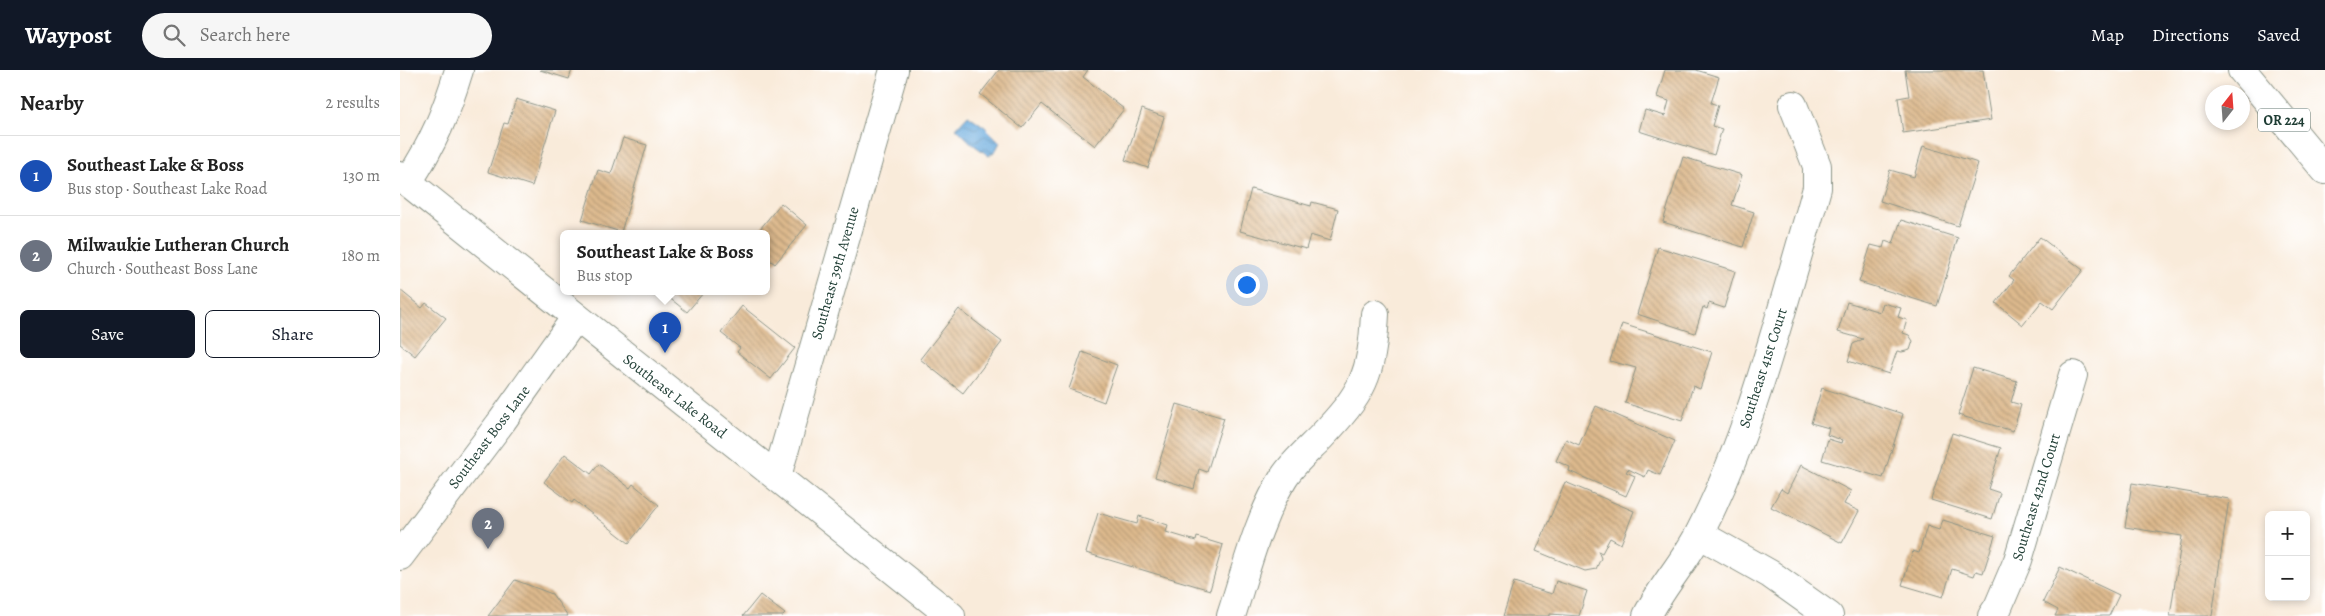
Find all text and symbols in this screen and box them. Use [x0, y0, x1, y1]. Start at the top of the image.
search box [142, 13, 492, 58]
text: Waypost [25, 19, 112, 51]
icon: search [160, 21, 188, 49]
text: Search here [200, 22, 290, 48]
text: Map [2091, 23, 2124, 47]
text: Directions [2152, 23, 2229, 47]
text: Saved [2257, 23, 2300, 47]
north arrow [2205, 85, 2250, 130]
text: Nearby [20, 89, 83, 117]
text: 2 results [325, 92, 380, 114]
road number: OR 224 [2258, 108, 2310, 132]
text: Southeast Lake & Boss [67, 152, 244, 178]
text: 1 [33, 165, 39, 187]
text: 130 m [343, 165, 380, 187]
text: Bus stop · Southeast Lake Road [67, 178, 267, 200]
street label: Southeast 39th Avenue [806, 204, 864, 342]
popup [560, 230, 770, 295]
text: Milwaukie Lutheran Church [67, 232, 289, 258]
text: Southeast Lake & Boss [577, 239, 753, 265]
text: 2 [32, 245, 40, 267]
text: 180 m [342, 245, 380, 267]
text: Church · Southeast Boss Lane [67, 258, 258, 280]
text: Bus stop [577, 265, 632, 287]
your location [1234, 272, 1260, 298]
street label: Southeast 41st Court [1734, 305, 1792, 431]
button: Save [20, 310, 195, 358]
button: Share [205, 310, 380, 358]
pin: 1 [649, 312, 681, 353]
street label: Southeast Lake Road [619, 349, 732, 443]
street label: Southeast Boss Lane [443, 381, 535, 493]
street label: Southeast 42nd Court [2007, 431, 2065, 563]
pin: 2 [472, 508, 504, 549]
map controls [2265, 511, 2310, 601]
button: + [2265, 511, 2310, 556]
button: − [2265, 556, 2310, 601]

